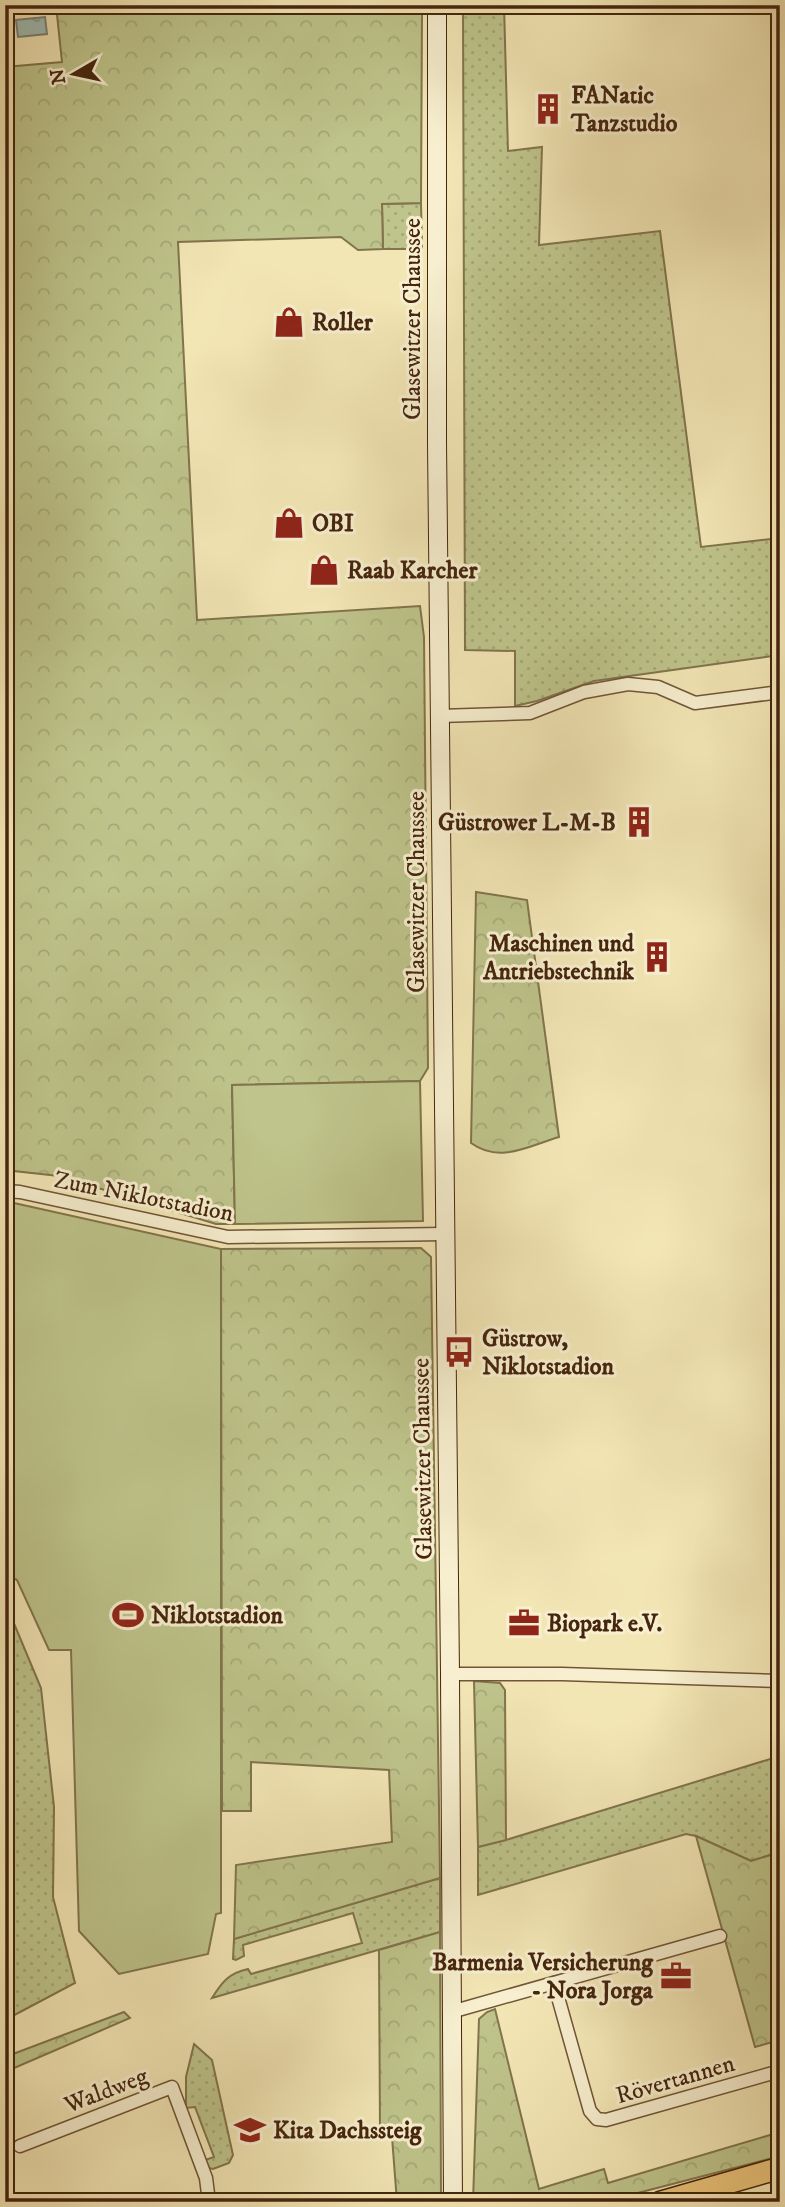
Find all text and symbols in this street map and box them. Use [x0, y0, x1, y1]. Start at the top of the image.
north arrow [38, 38, 108, 108]
text: N [46, 67, 71, 86]
place label: FANatic Tanzstudio [570, 81, 678, 139]
building icon: FANatic Tanzstudio [531, 92, 565, 126]
street label: Glasewitzer Chaussee [398, 218, 428, 420]
shop icon: Roller [272, 305, 306, 339]
place label: Roller [312, 308, 374, 338]
shop icon: OBI [272, 506, 306, 540]
place label: OBI [312, 509, 354, 539]
shop icon: Raab Karcher [307, 553, 341, 587]
place label: Raab Karcher [347, 556, 478, 586]
street label: Glasewitzer Chaussee [402, 791, 432, 993]
building icon: Güstrower L-M-B [622, 805, 656, 839]
place label: Güstrower L-M-B [438, 808, 616, 838]
place label: Maschinen und Antriebstechnik [482, 929, 635, 987]
building icon: Maschinen und Antriebstechnik [640, 940, 674, 974]
street label: Zum Niklotstadion [52, 1165, 237, 1229]
place label: Güstrow, Niklotstadion [482, 1324, 614, 1382]
bus stop icon: Güstrow, Niklotstadion [442, 1335, 476, 1369]
street label: Glasewitzer Chaussee [406, 1358, 440, 1560]
sports icon: Niklotstadion [111, 1598, 145, 1632]
place label: Niklotstadion [151, 1601, 283, 1631]
office icon: Biopark e.V. [507, 1606, 541, 1640]
place label: Biopark e.V. [547, 1609, 662, 1639]
place label: Barmenia Versicherung - Nora Jorga [432, 1948, 654, 2006]
office icon: Barmenia Versicherung - Nora Jorga [659, 1959, 693, 1993]
street label: Rövertannen [612, 2049, 739, 2111]
street label: Waldweg [60, 2061, 153, 2121]
school or university icon: Kita Dachssteig [233, 2113, 267, 2147]
place label: Kita Dachssteig [273, 2116, 423, 2146]

